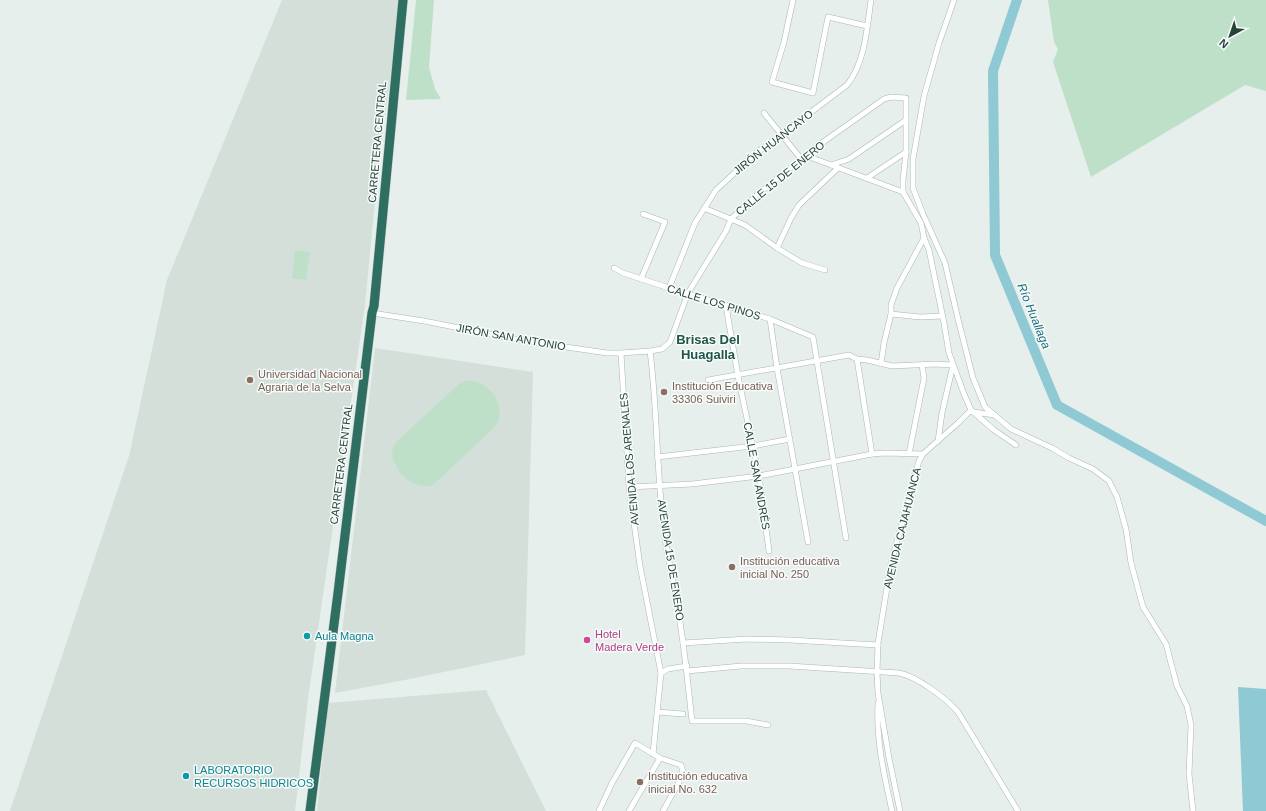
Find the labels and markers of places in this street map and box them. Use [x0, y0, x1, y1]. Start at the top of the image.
place label: Universidad Nacional Agraria de la Selva [258, 368, 362, 393]
marker: Universidad Nacional Agraria de la Selva [245, 375, 255, 385]
place label: Institución Educativa 33306 Suiviri [672, 380, 774, 405]
marker: Institución Educativa 33306 Suiviri [659, 387, 669, 397]
place label: Institución educativa inicial No. 250 [740, 555, 841, 580]
marker: Institución educativa inicial No. 250 [727, 562, 737, 572]
place label: Hotel Madera Verde [595, 628, 664, 653]
place label: Aula Magna [315, 630, 375, 642]
marker: Aula Magna [302, 631, 312, 641]
marker: Hotel Madera Verde [582, 635, 592, 645]
place label: LABORATORIO RECURSOS HIDRICOS [194, 764, 313, 789]
place label: Institución educativa inicial No. 632 [648, 770, 749, 795]
marker: LABORATORIO RECURSOS HIDRICOS [181, 771, 191, 781]
marker: Institución educativa inicial No. 632 [635, 777, 645, 787]

